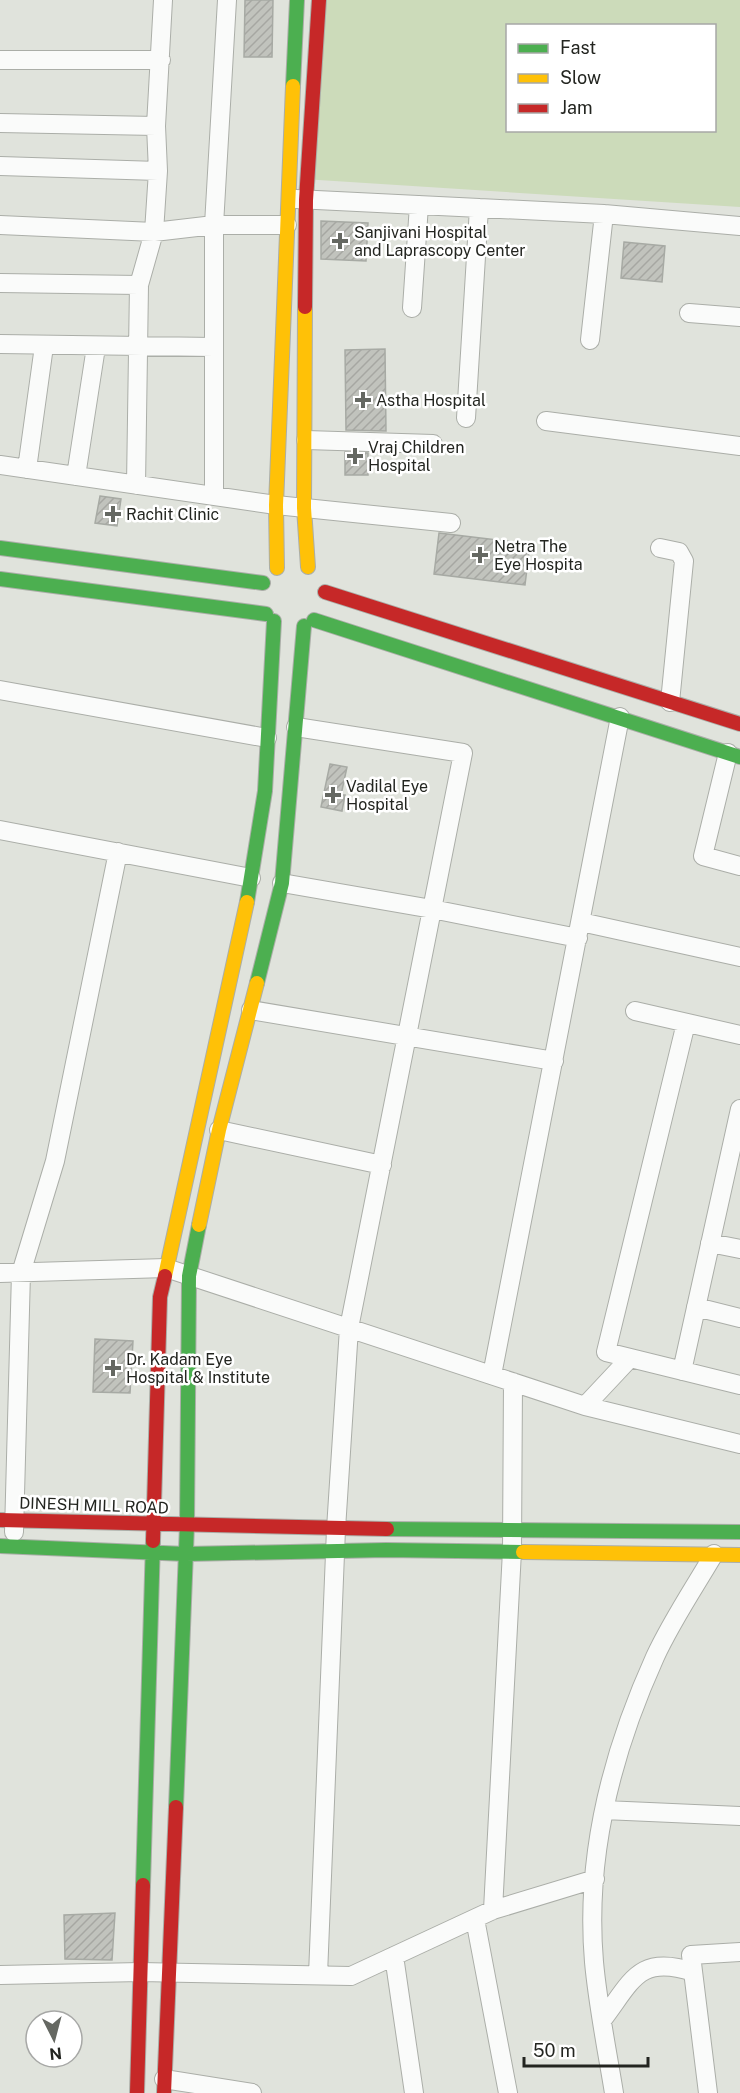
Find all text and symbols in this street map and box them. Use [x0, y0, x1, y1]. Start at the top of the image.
legend [506, 24, 716, 132]
text: Fast [560, 37, 596, 58]
text: Slow [560, 67, 601, 88]
text: Jam [560, 97, 593, 118]
place label: Sanjivani Hospital and Laprascopy Center [354, 223, 525, 260]
marker: Sanjivani Hospital and Laprascopy Center [331, 232, 349, 250]
marker: Astha Hospital [354, 391, 372, 409]
place label: Astha Hospital [376, 391, 486, 410]
place label: Vraj Children Hospital [368, 438, 464, 475]
marker: Vraj Children Hospital [346, 447, 364, 465]
marker: Rachit Clinic [104, 505, 122, 523]
place label: Rachit Clinic [126, 505, 219, 524]
place label: Netra The Eye Hospita [494, 537, 583, 574]
marker: Netra The Eye Hospita [471, 546, 489, 564]
place label: Vadilal Eye Hospital [346, 777, 428, 814]
marker: Vadilal Eye Hospital [324, 786, 342, 804]
place label: Dr. Kadam Eye Hospital & Institute [126, 1350, 270, 1387]
marker: Dr. Kadam Eye Hospital & Institute [104, 1359, 122, 1377]
street label: DINESH MILL ROAD [19, 1493, 169, 1518]
north arrow [24, 2009, 84, 2069]
scale bar [524, 2030, 648, 2068]
text: 50 m [533, 2040, 576, 2061]
text: N [48, 2043, 63, 2064]

